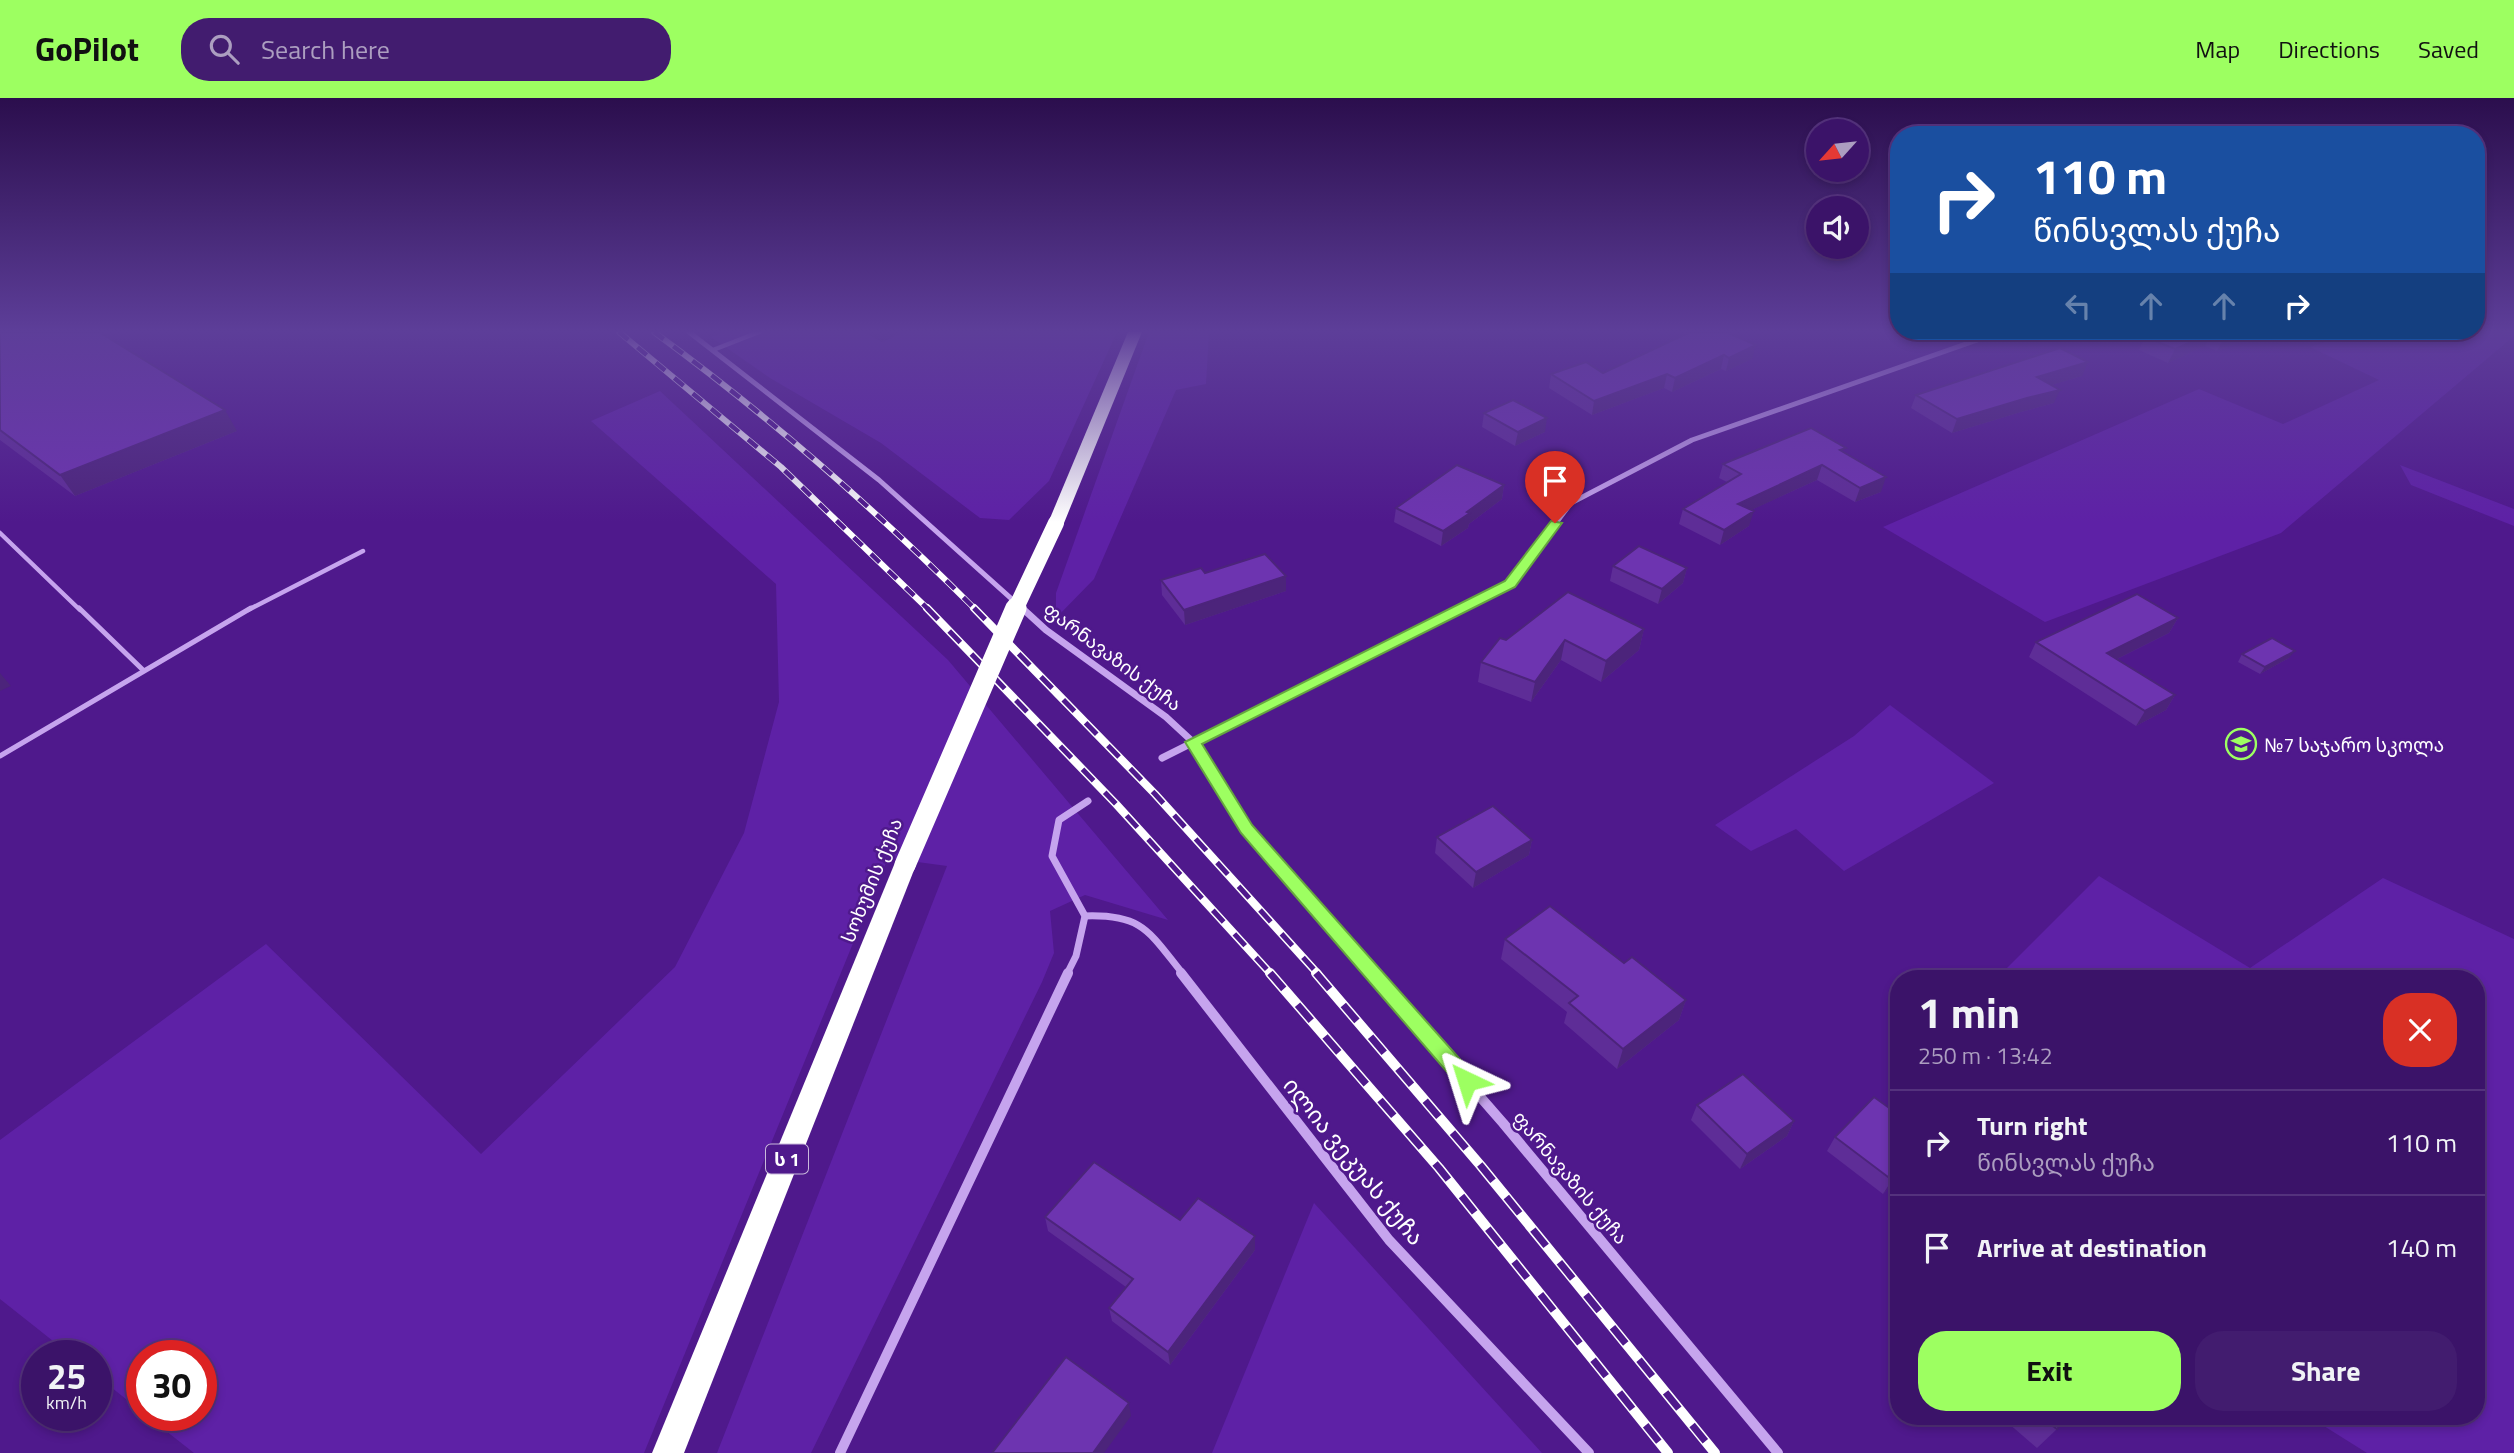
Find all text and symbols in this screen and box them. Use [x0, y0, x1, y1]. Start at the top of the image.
search box [181, 18, 671, 81]
text: GoPilot [35, 24, 139, 74]
icon: search [205, 30, 243, 68]
text: Search here [261, 30, 390, 69]
text: Map [2195, 31, 2240, 67]
text: Directions [2278, 31, 2380, 67]
text: Saved [2418, 31, 2479, 67]
north arrow [1806, 119, 1869, 182]
map controls [1806, 119, 1869, 259]
text: 110 m [2033, 138, 2167, 213]
icon: right [1918, 154, 2009, 245]
button: sound [1806, 196, 1869, 259]
text: წინსვლას ქუჩა [2033, 206, 2281, 254]
icon: left [2059, 287, 2097, 325]
icon: ahead [2132, 287, 2170, 325]
icon: ahead [2205, 287, 2243, 325]
icon: right [2278, 287, 2316, 325]
pin [1525, 451, 1585, 523]
icon: arrive [1536, 462, 1574, 500]
street label: ფარნავაზის ქუჩა [1038, 594, 1188, 718]
school or university icon: №7 საჯარო სკოლა [2224, 727, 2258, 761]
place label: №7 საჯარო სკოლა [2264, 730, 2444, 759]
street label: სოხუმის ქუჩა [833, 813, 909, 947]
text: 1 min [1918, 980, 2020, 1044]
button: close [2383, 993, 2457, 1067]
text: 250 m · 13:42 [1918, 1038, 2053, 1073]
position arrow [1430, 1044, 1504, 1118]
street label: ილია ვეკუას ქუჩა [1275, 1069, 1433, 1253]
street label: ფარნავაზის ქუჩა [1506, 1104, 1636, 1250]
text: Turn right [1977, 1106, 2088, 1145]
text: 110 m [2386, 1123, 2457, 1162]
icon: right [1918, 1124, 1956, 1162]
road number: ს 1 [766, 1144, 808, 1174]
text: წინსვლას ქუჩა [1977, 1145, 2155, 1180]
text: Arrive at destination [1977, 1228, 2207, 1267]
text: 140 m [2386, 1228, 2457, 1267]
icon: arrive [1918, 1229, 1956, 1267]
button: Exit [1918, 1331, 2181, 1411]
button: Share [2195, 1331, 2457, 1411]
speed limit sign: 30 [126, 1340, 217, 1431]
text: 25 [47, 1349, 86, 1403]
text: km/h [46, 1389, 87, 1416]

